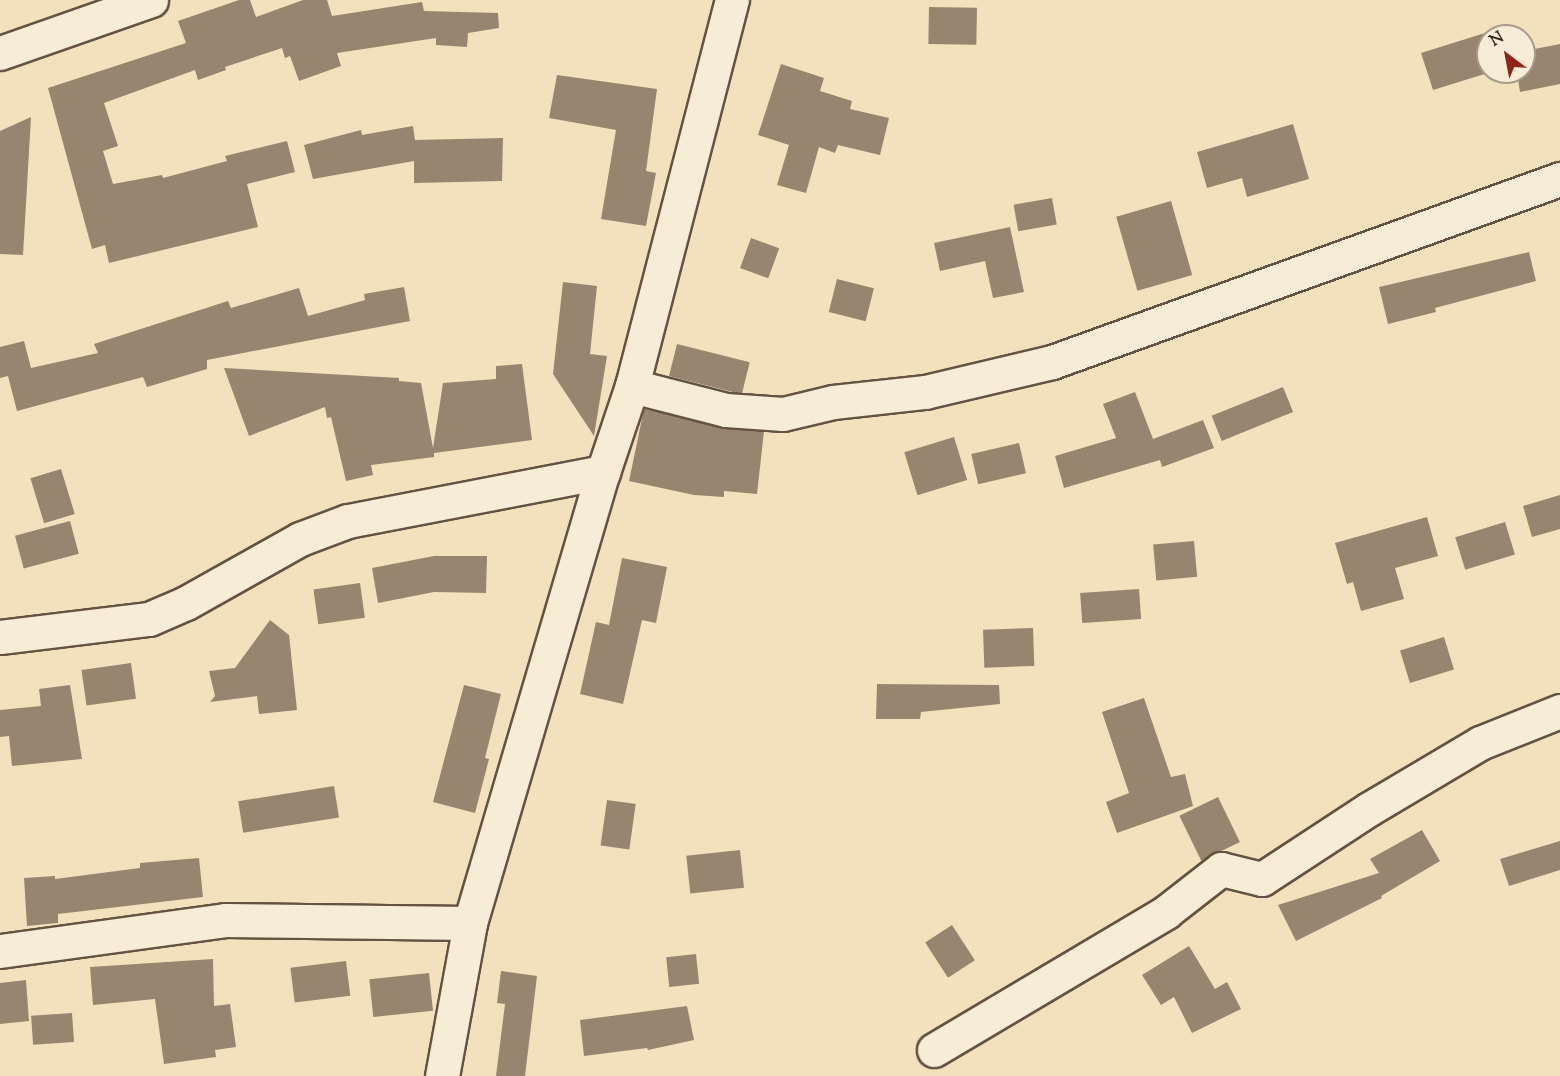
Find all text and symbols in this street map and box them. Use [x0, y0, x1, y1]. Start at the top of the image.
north arrow [1476, 24, 1536, 84]
text: N [1486, 27, 1509, 53]

